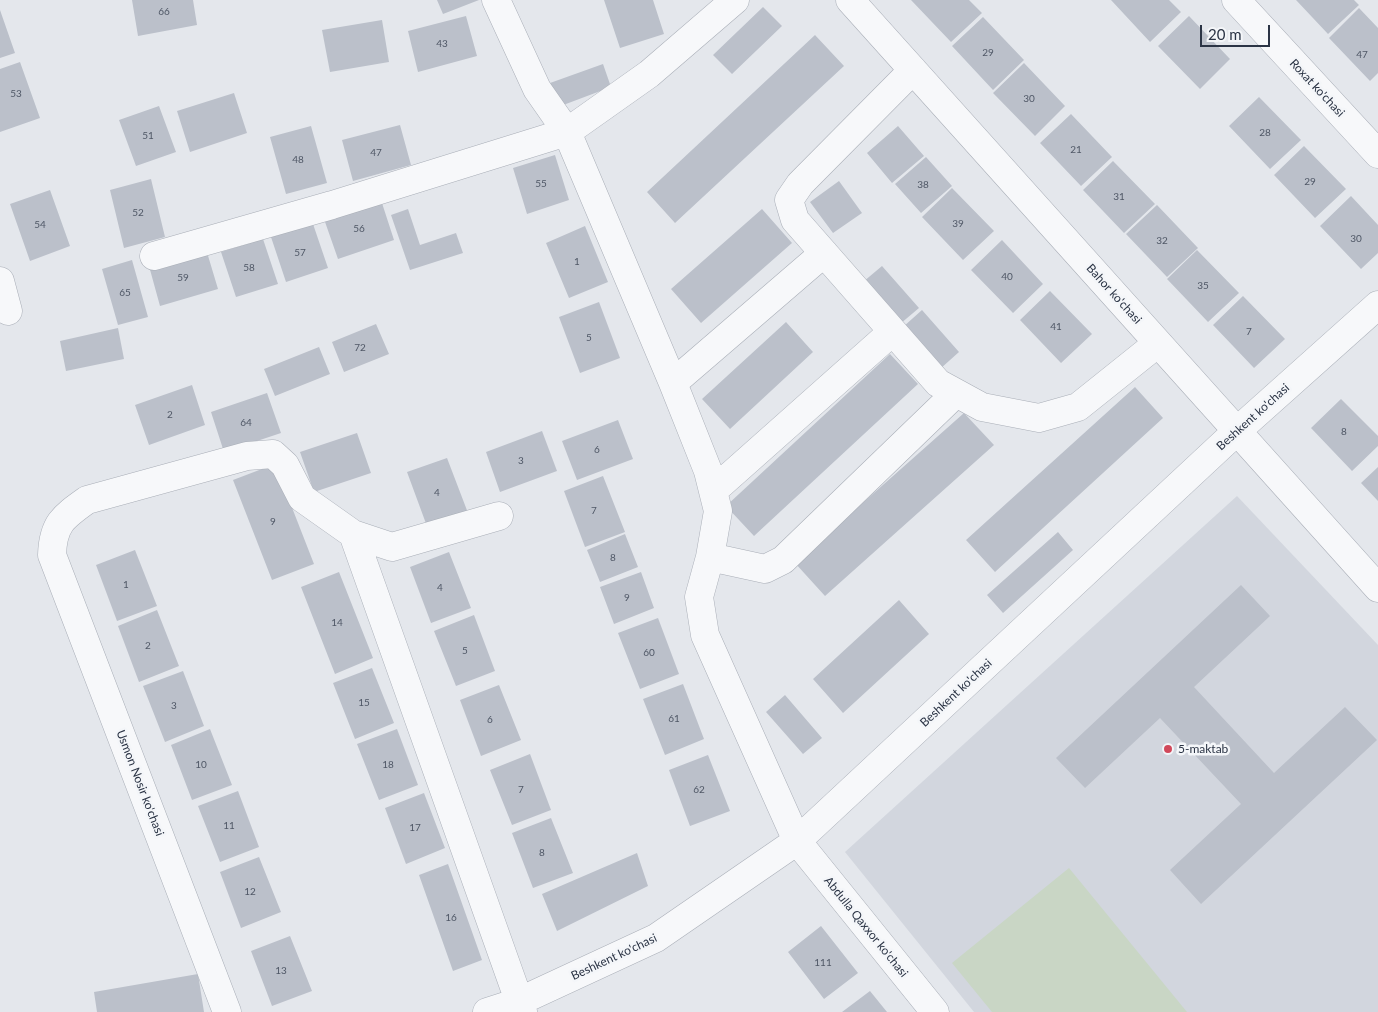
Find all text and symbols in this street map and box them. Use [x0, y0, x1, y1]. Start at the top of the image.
house number: 66 [158, 6, 170, 18]
scale bar [1203, 15, 1273, 47]
text: 20 m [1208, 25, 1242, 43]
house number: 43 [436, 38, 448, 50]
house number: 29 [982, 47, 994, 59]
house number: 47 [1356, 49, 1368, 61]
street label: Roxat ko'chasi [1287, 56, 1347, 120]
house number: 53 [10, 88, 22, 100]
house number: 30 [1023, 93, 1035, 105]
house number: 28 [1259, 127, 1271, 139]
house number: 51 [142, 130, 154, 142]
house number: 21 [1070, 144, 1082, 156]
house number: 47 [370, 147, 382, 159]
house number: 48 [292, 154, 304, 166]
house number: 29 [1304, 176, 1316, 188]
house number: 55 [535, 178, 547, 190]
house number: 38 [917, 179, 929, 191]
house number: 31 [1113, 191, 1125, 203]
house number: 52 [132, 207, 144, 219]
house number: 39 [952, 218, 964, 230]
house number: 54 [34, 219, 46, 231]
house number: 56 [353, 223, 365, 235]
house number: 30 [1350, 233, 1362, 245]
house number: 32 [1156, 235, 1168, 247]
house number: 57 [294, 247, 306, 259]
house number: 1 [574, 256, 580, 268]
street label: Bahor ko'chasi [1083, 261, 1145, 327]
house number: 58 [243, 262, 255, 274]
house number: 40 [1001, 271, 1013, 283]
house number: 59 [177, 272, 189, 284]
house number: 35 [1197, 280, 1209, 292]
house number: 65 [119, 287, 131, 299]
house number: 41 [1050, 321, 1062, 333]
house number: 7 [1246, 326, 1252, 338]
house number: 5 [586, 332, 592, 344]
house number: 72 [354, 342, 366, 354]
street label: Beshkent ko'chasi [1214, 381, 1292, 453]
house number: 2 [167, 409, 173, 421]
house number: 64 [240, 417, 252, 429]
house number: 8 [1341, 426, 1347, 438]
house number: 6 [594, 444, 600, 456]
house number: 3 [518, 455, 524, 467]
house number: 4 [434, 487, 440, 499]
house number: 7 [591, 505, 597, 517]
house number: 9 [270, 516, 276, 528]
house number: 8 [610, 552, 616, 564]
house number: 1 [123, 579, 129, 591]
house number: 4 [437, 582, 443, 594]
house number: 9 [624, 592, 630, 604]
house number: 14 [331, 617, 343, 629]
house number: 2 [145, 640, 151, 652]
house number: 5 [462, 645, 468, 657]
house number: 60 [643, 647, 655, 659]
street label: Beshkent ko'chasi [917, 656, 995, 730]
house number: 15 [358, 697, 370, 709]
house number: 3 [171, 700, 177, 712]
house number: 61 [668, 713, 680, 725]
house number: 6 [487, 714, 493, 726]
street label: Usmon Nosir ko'chasi [113, 728, 167, 838]
place label: 5-maktab [1178, 742, 1228, 756]
marker: 5-maktab [1162, 743, 1174, 755]
house number: 10 [195, 759, 207, 771]
house number: 18 [382, 759, 394, 771]
house number: 7 [518, 784, 524, 796]
house number: 62 [693, 784, 705, 796]
house number: 11 [223, 820, 235, 832]
house number: 17 [409, 822, 421, 834]
house number: 8 [539, 847, 545, 859]
street label: Abdulla Qaxxor ko'chasi [821, 874, 911, 980]
house number: 12 [244, 886, 256, 898]
house number: 16 [445, 912, 457, 924]
street label: Beshkent ko'chasi [569, 931, 659, 983]
house number: 111 [814, 957, 832, 969]
house number: 13 [275, 965, 287, 977]

